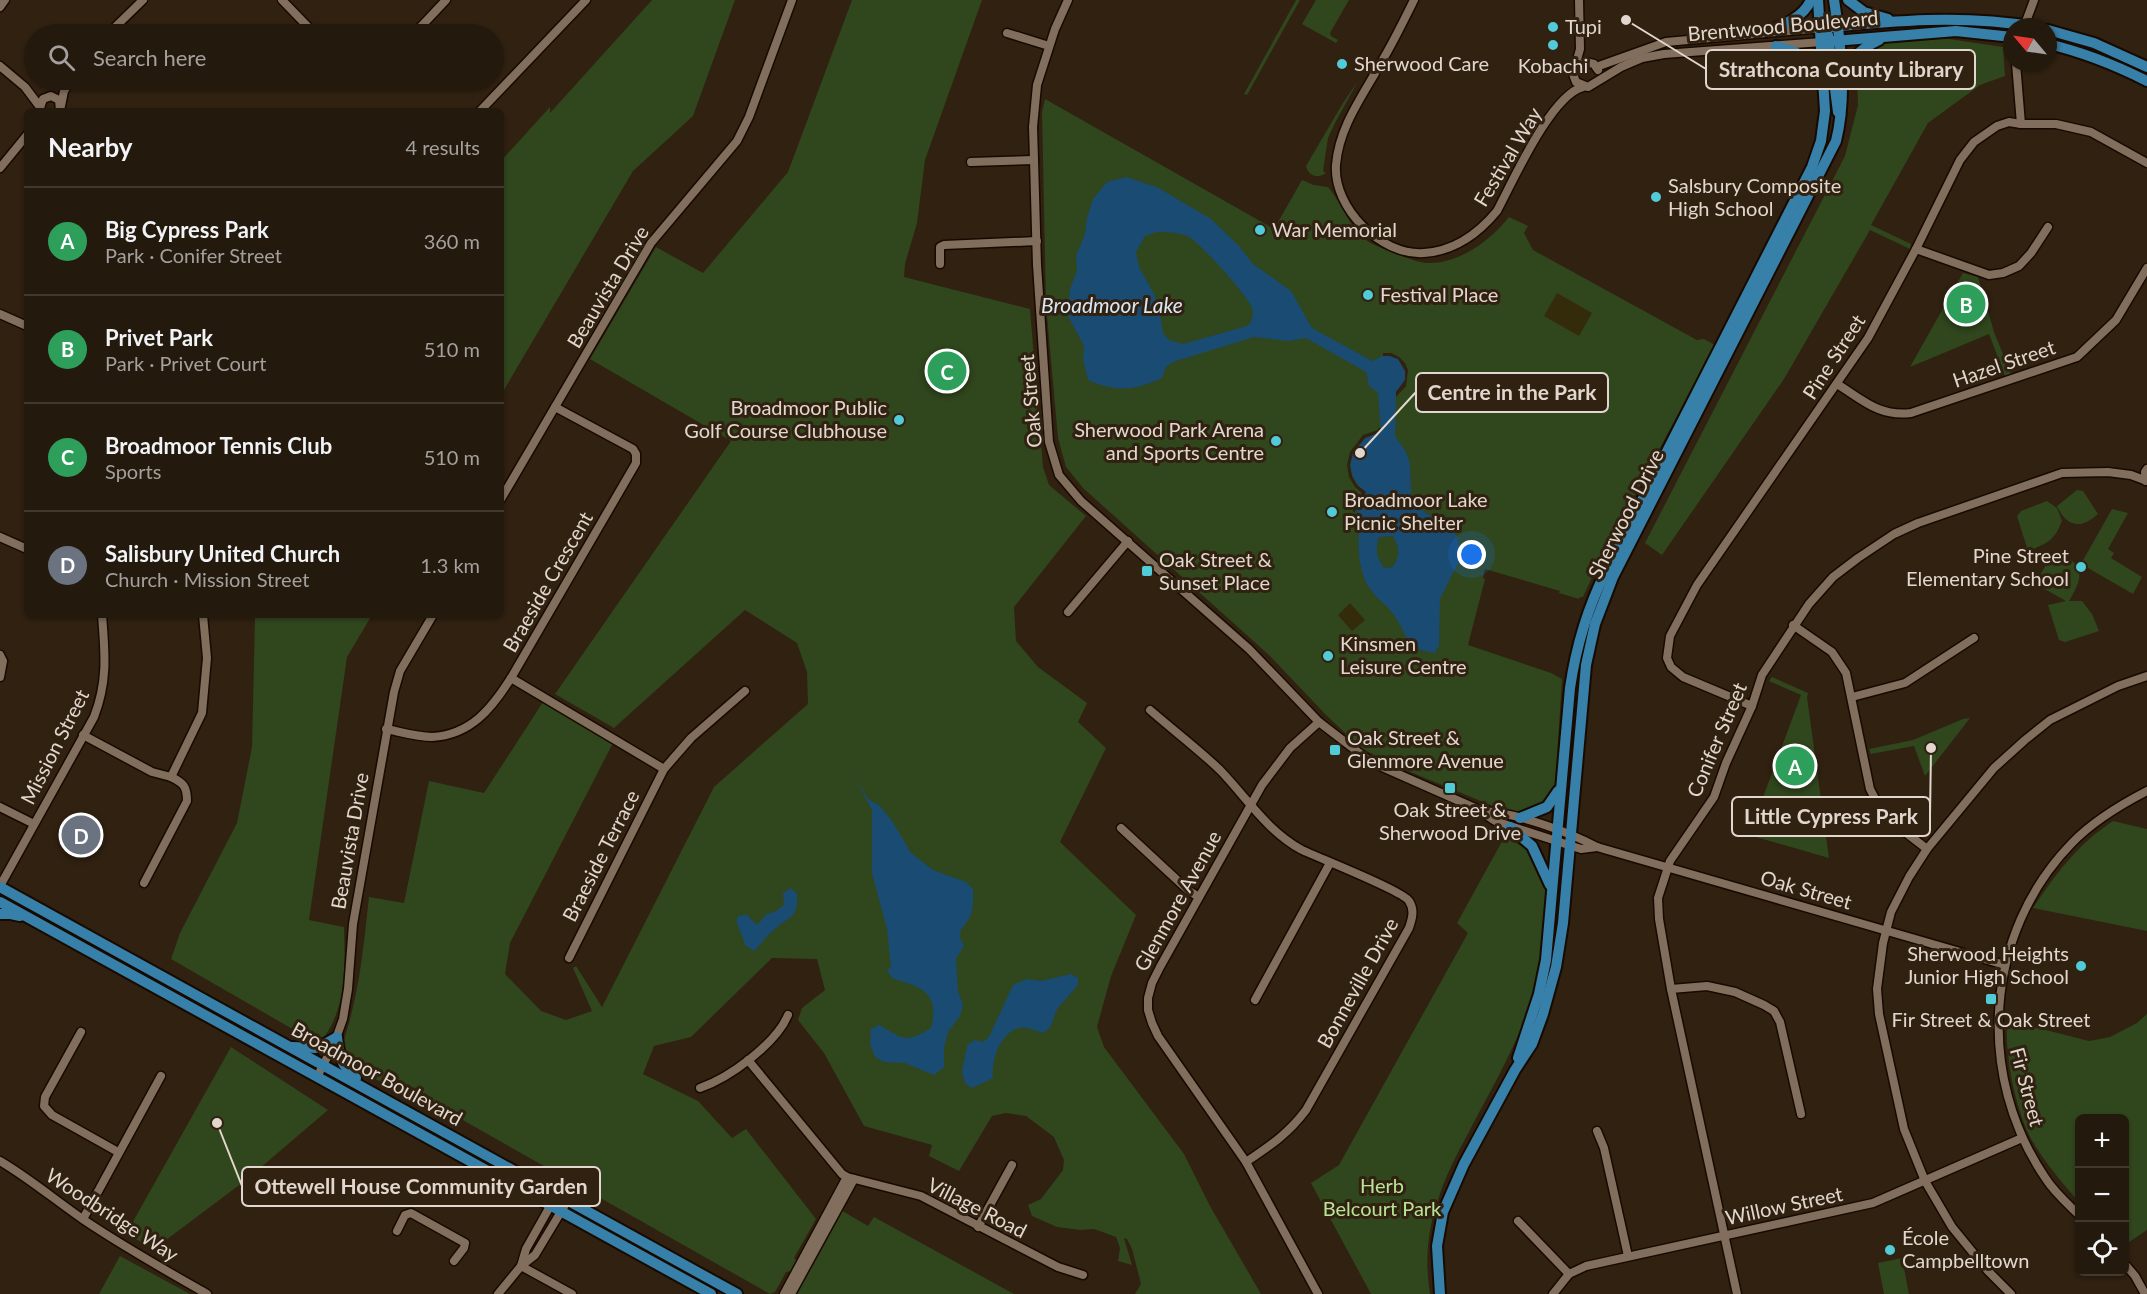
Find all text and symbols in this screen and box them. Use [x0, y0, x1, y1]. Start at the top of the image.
street label: Brentwood Boulevard [1687, 5, 1879, 45]
place label: Tupi [1565, 14, 1602, 38]
north arrow [2003, 18, 2057, 72]
marker: Tupi [1546, 20, 1560, 34]
search box [24, 24, 504, 90]
marker: Kobachi [1546, 38, 1560, 52]
icon: search [45, 41, 78, 74]
text: Search here [93, 44, 206, 71]
callout: Strathcona County Library [1706, 50, 1975, 89]
place label: Sherwood Care [1354, 51, 1489, 75]
place label: Kobachi [1518, 53, 1588, 77]
text: Strathcona County Library [1719, 56, 1964, 81]
marker: Sherwood Care [1335, 57, 1349, 71]
street label: Festival Way [1468, 102, 1546, 210]
text: Nearby [48, 131, 133, 163]
text: 4 results [405, 135, 480, 159]
place label: Salsbury Composite High School [1668, 173, 1841, 220]
marker: Salsbury Composite High School [1649, 190, 1663, 204]
text: Big Cypress Park [105, 216, 269, 243]
place label: War Memorial [1272, 217, 1397, 241]
street label: Beauvista Drive [561, 221, 653, 352]
marker: War Memorial [1253, 223, 1267, 237]
text: A [61, 229, 74, 253]
text: 360 m [424, 229, 480, 253]
text: Park · Conifer Street [105, 243, 282, 267]
place label: Festival Place [1380, 282, 1498, 306]
pin: B [1946, 282, 1986, 326]
marker: Festival Place [1361, 288, 1375, 302]
water label: Broadmoor Lake [1041, 292, 1183, 317]
street label: Pine Street [1797, 310, 1869, 403]
text: Privet Park [105, 324, 213, 351]
street label: Hazel Street [1949, 334, 2058, 392]
text: B [61, 337, 74, 361]
text: 510 m [424, 337, 480, 361]
pin: C [928, 348, 966, 394]
text: Park · Privet Court [105, 351, 266, 375]
street label: Oak Street [1014, 353, 1046, 449]
callout: Centre in the Park [1416, 373, 1608, 412]
text: Centre in the Park [1428, 379, 1597, 404]
place label: Broadmoor Public Golf Course Clubhouse [684, 395, 887, 442]
marker: Broadmoor Public Golf Course Clubhouse [892, 413, 906, 427]
place label: Sherwood Park Arena and Sports Centre [1074, 417, 1264, 464]
text: Broadmoor Tennis Club [105, 432, 332, 459]
marker: Sherwood Park Arena and Sports Centre [1269, 434, 1283, 448]
text: C [61, 445, 74, 469]
text: 510 m [424, 445, 480, 469]
street label: Sherwood Drive [1582, 445, 1668, 582]
text: Sports [105, 459, 161, 483]
place label: Broadmoor Lake Picnic Shelter [1344, 487, 1488, 534]
marker: Broadmoor Lake Picnic Shelter [1325, 505, 1339, 519]
street label: Braeside Crescent [497, 507, 597, 656]
text: Salisbury United Church [105, 540, 340, 567]
your location [1457, 540, 1486, 569]
place label: Pine Street Elementary School [1906, 543, 2069, 590]
place label: Oak Street & Sunset Place [1159, 547, 1273, 594]
text: D [60, 553, 75, 577]
text: 1.3 km [420, 553, 480, 577]
marker: Pine Street Elementary School [2074, 560, 2088, 574]
marker: Oak Street & Sunset Place [1140, 564, 1154, 578]
text: Church · Mission Street [105, 567, 309, 591]
place label: Kinsmen Leisure Centre [1340, 631, 1467, 678]
marker: Kinsmen Leisure Centre [1321, 649, 1335, 663]
street label: Conifer Street [1681, 679, 1751, 801]
street label: Mission Street [15, 685, 93, 808]
place label: Oak Street & Glenmore Avenue [1347, 725, 1504, 772]
marker: Oak Street & Glenmore Avenue [1328, 743, 1342, 757]
pin: A [1776, 744, 1814, 789]
street label: Beauvista Drive [325, 771, 373, 911]
marker: Oak Street & Sherwood Drive [1443, 781, 1457, 795]
street label: Braeside Terrace [557, 786, 644, 925]
place label: Oak Street & Sherwood Drive [1379, 797, 1521, 844]
callout: Little Cypress Park [1732, 797, 1930, 836]
text: Little Cypress Park [1744, 803, 1919, 828]
pin: D [62, 812, 100, 858]
street label: Glenmore Avenue [1129, 826, 1226, 975]
street label: Oak Street [1758, 865, 1855, 913]
street label: Bonneville Drive [1312, 913, 1403, 1052]
place label: Sherwood Heights Junior High School [1905, 941, 2069, 988]
marker: Sherwood Heights Junior High School [2074, 959, 2088, 973]
marker: Fir Street & Oak Street [1984, 992, 1998, 1006]
place label: Fir Street & Oak Street [1892, 1007, 2090, 1031]
street label: Broadmoor Boulevard [288, 1016, 467, 1130]
street label: Fir Street [2006, 1045, 2050, 1129]
map controls [2075, 1114, 2129, 1276]
button: + [2075, 1114, 2129, 1168]
street label: Woodbridge Way [42, 1162, 184, 1266]
callout: Ottewell House Community Garden [242, 1167, 600, 1206]
button: − [2075, 1168, 2129, 1222]
street label: Village Road [924, 1172, 1031, 1242]
text: Ottewell House Community Garden [254, 1173, 588, 1198]
park label: Herb Belcourt Park [1323, 1173, 1442, 1220]
street label: Willow Street [1723, 1181, 1845, 1229]
button: locate [2075, 1222, 2129, 1276]
place label: École Campbelltown [1902, 1225, 2029, 1272]
marker: École Campbelltown [1883, 1243, 1897, 1257]

